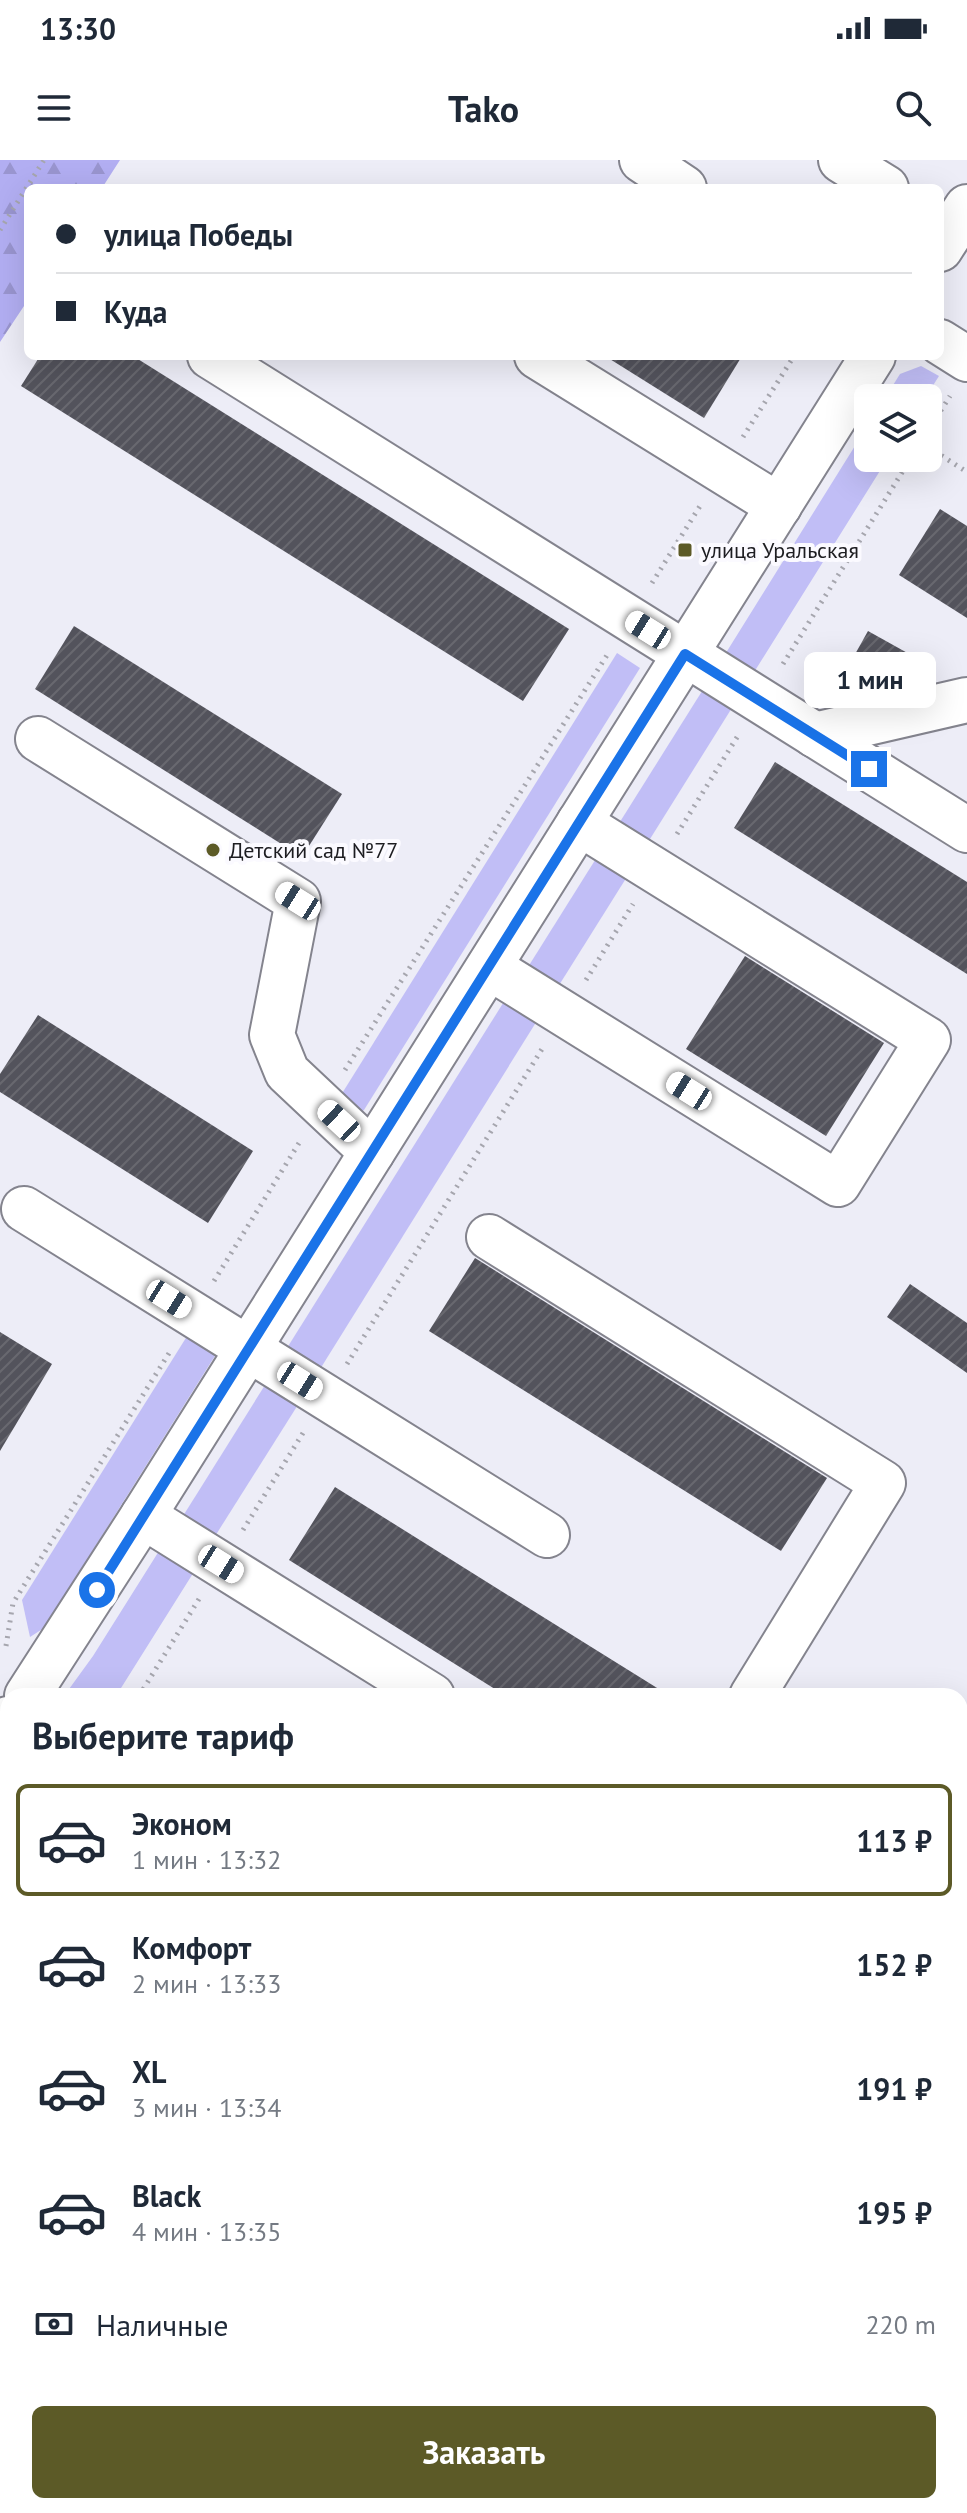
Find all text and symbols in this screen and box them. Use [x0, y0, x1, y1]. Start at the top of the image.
text: 13:30 [40, 9, 116, 48]
text: Tako [448, 85, 519, 132]
icon: menu [32, 86, 76, 130]
icon: search [891, 86, 935, 130]
text: улица Победы [104, 215, 293, 254]
text: Куда [104, 292, 167, 331]
map controls [854, 384, 942, 472]
button: layers [854, 384, 942, 472]
place label: улица Уральская [701, 536, 859, 564]
marker: улица Уральская [676, 541, 694, 559]
car [621, 607, 675, 653]
callout: 1 мин [803, 653, 935, 709]
text: 1 мин [837, 663, 903, 696]
route end [851, 751, 887, 787]
place label: Детский сад №77 [229, 836, 398, 864]
marker: Детский сад №77 [204, 841, 222, 859]
car [271, 878, 325, 924]
car [662, 1068, 716, 1114]
car [313, 1096, 365, 1146]
car [142, 1276, 196, 1322]
car [273, 1358, 327, 1404]
car [194, 1541, 248, 1587]
route start [79, 1572, 115, 1608]
text: Выберите тариф [32, 1712, 294, 1759]
icon: car [36, 1804, 108, 1876]
text: Эконом [132, 1804, 232, 1843]
text: 113 ₽ [856, 1821, 932, 1860]
text: 1 мин · 13:32 [132, 1843, 281, 1876]
icon: car [36, 1928, 108, 2000]
text: Комфорт [132, 1928, 251, 1967]
text: 152 ₽ [856, 1945, 932, 1984]
text: 2 мин · 13:33 [132, 1967, 281, 2000]
icon: car [36, 2052, 108, 2124]
text: XL [132, 2052, 166, 2091]
text: 191 ₽ [856, 2069, 932, 2108]
text: 3 мин · 13:34 [132, 2091, 281, 2124]
icon: car [36, 2176, 108, 2248]
text: Black [132, 2176, 201, 2215]
text: 195 ₽ [856, 2193, 932, 2232]
text: 4 мин · 13:35 [132, 2215, 281, 2248]
icon: cash [32, 2302, 76, 2346]
text: Наличные [96, 2305, 228, 2344]
text: 220 m [865, 2308, 936, 2341]
button: Заказать [32, 2406, 936, 2498]

